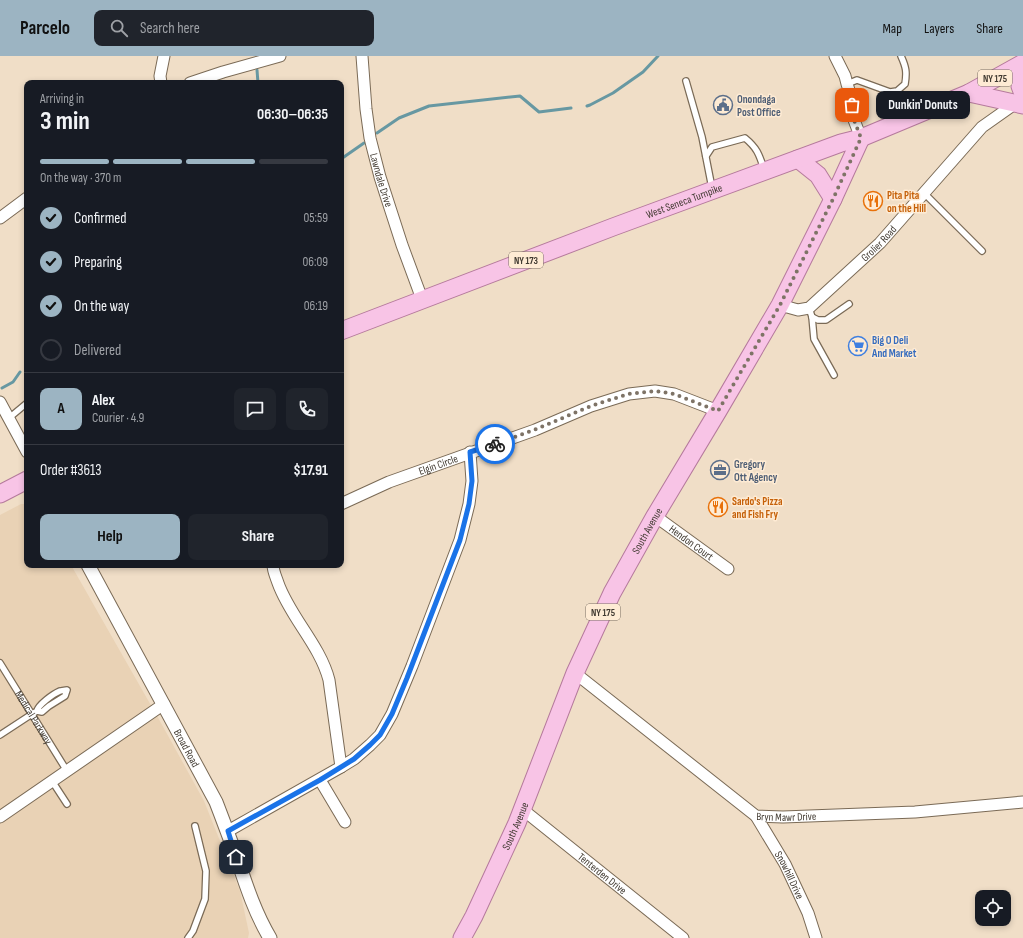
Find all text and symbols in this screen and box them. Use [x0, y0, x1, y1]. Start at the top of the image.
search box [94, 10, 374, 46]
text: Parcelo [20, 17, 70, 40]
icon: search [108, 17, 130, 39]
text: Search here [140, 19, 200, 38]
text: Map [882, 20, 902, 37]
text: Layers [924, 20, 954, 37]
text: Share [976, 20, 1003, 37]
road number: NY 175 [978, 70, 1012, 86]
pin [835, 88, 869, 122]
text: Arriving in [40, 91, 84, 107]
callout: Dunkin' Donuts [876, 91, 970, 119]
place label: Onondaga Post Office [737, 93, 781, 119]
public building icon: Onondaga Post Office [712, 94, 734, 116]
icon: bag [841, 94, 863, 116]
text: Dunkin' Donuts [888, 97, 958, 113]
text: 06:30–06:35 [257, 105, 328, 124]
text: 3 min [40, 106, 90, 137]
street label: Lawndale Drive [367, 152, 395, 209]
text: On the way · 370 m [40, 170, 121, 186]
street label: West Seneca Turnpike [644, 181, 724, 221]
place label: Pita Pita on the Hill [887, 189, 926, 215]
restaurant icon: Pita Pita on the Hill [862, 190, 884, 212]
icon: check [40, 207, 62, 229]
text: Confirmed [74, 209, 127, 228]
text: 05:59 [304, 210, 328, 226]
street label: Grolier Road [858, 223, 900, 264]
icon: check [40, 251, 62, 273]
road number: NY 173 [509, 252, 543, 268]
text: Preparing [74, 253, 122, 272]
text: 06:09 [303, 254, 328, 270]
icon: check [40, 295, 62, 317]
text: On the way [74, 297, 129, 316]
text: 06:19 [304, 298, 328, 314]
place label: Big O Deli And Market [871, 334, 917, 360]
supermarket icon: Big O Deli And Market [847, 335, 869, 357]
text: Delivered [74, 341, 121, 360]
button: chat [234, 388, 276, 430]
button: phone [286, 388, 328, 430]
text: Alex [92, 391, 115, 410]
text: A [57, 399, 65, 418]
text: Courier · 4.9 [92, 410, 144, 426]
courier [475, 424, 515, 464]
icon: bike [484, 433, 506, 455]
street label: Elgin Circle [417, 452, 460, 478]
place label: Gregory Ott Agency [734, 458, 778, 484]
office icon: Gregory Ott Agency [709, 459, 731, 481]
text: Order #3613 [40, 461, 102, 480]
text: $17.91 [293, 461, 328, 480]
place label: Sardo's Pizza and Fish Fry [732, 495, 783, 521]
restaurant icon: Sardo's Pizza and Fish Fry [707, 496, 729, 518]
street label: South Avenue [629, 505, 665, 556]
button: Help [40, 514, 180, 560]
button: Share [188, 514, 328, 560]
street label: Hendon Court [666, 522, 716, 564]
road number: NY 175 [586, 604, 620, 620]
street label: Medical Parkway [12, 688, 55, 747]
street label: Broad Road [171, 727, 202, 770]
street label: South Avenue [499, 800, 531, 852]
street label: Bryn Mawr Drive [756, 810, 817, 824]
pin [219, 840, 253, 874]
icon: home [225, 846, 247, 868]
street label: Snowhill Drive [772, 849, 807, 901]
street label: Tenterden Drive [575, 850, 629, 897]
map controls [975, 890, 1011, 926]
button: locate [975, 890, 1011, 926]

